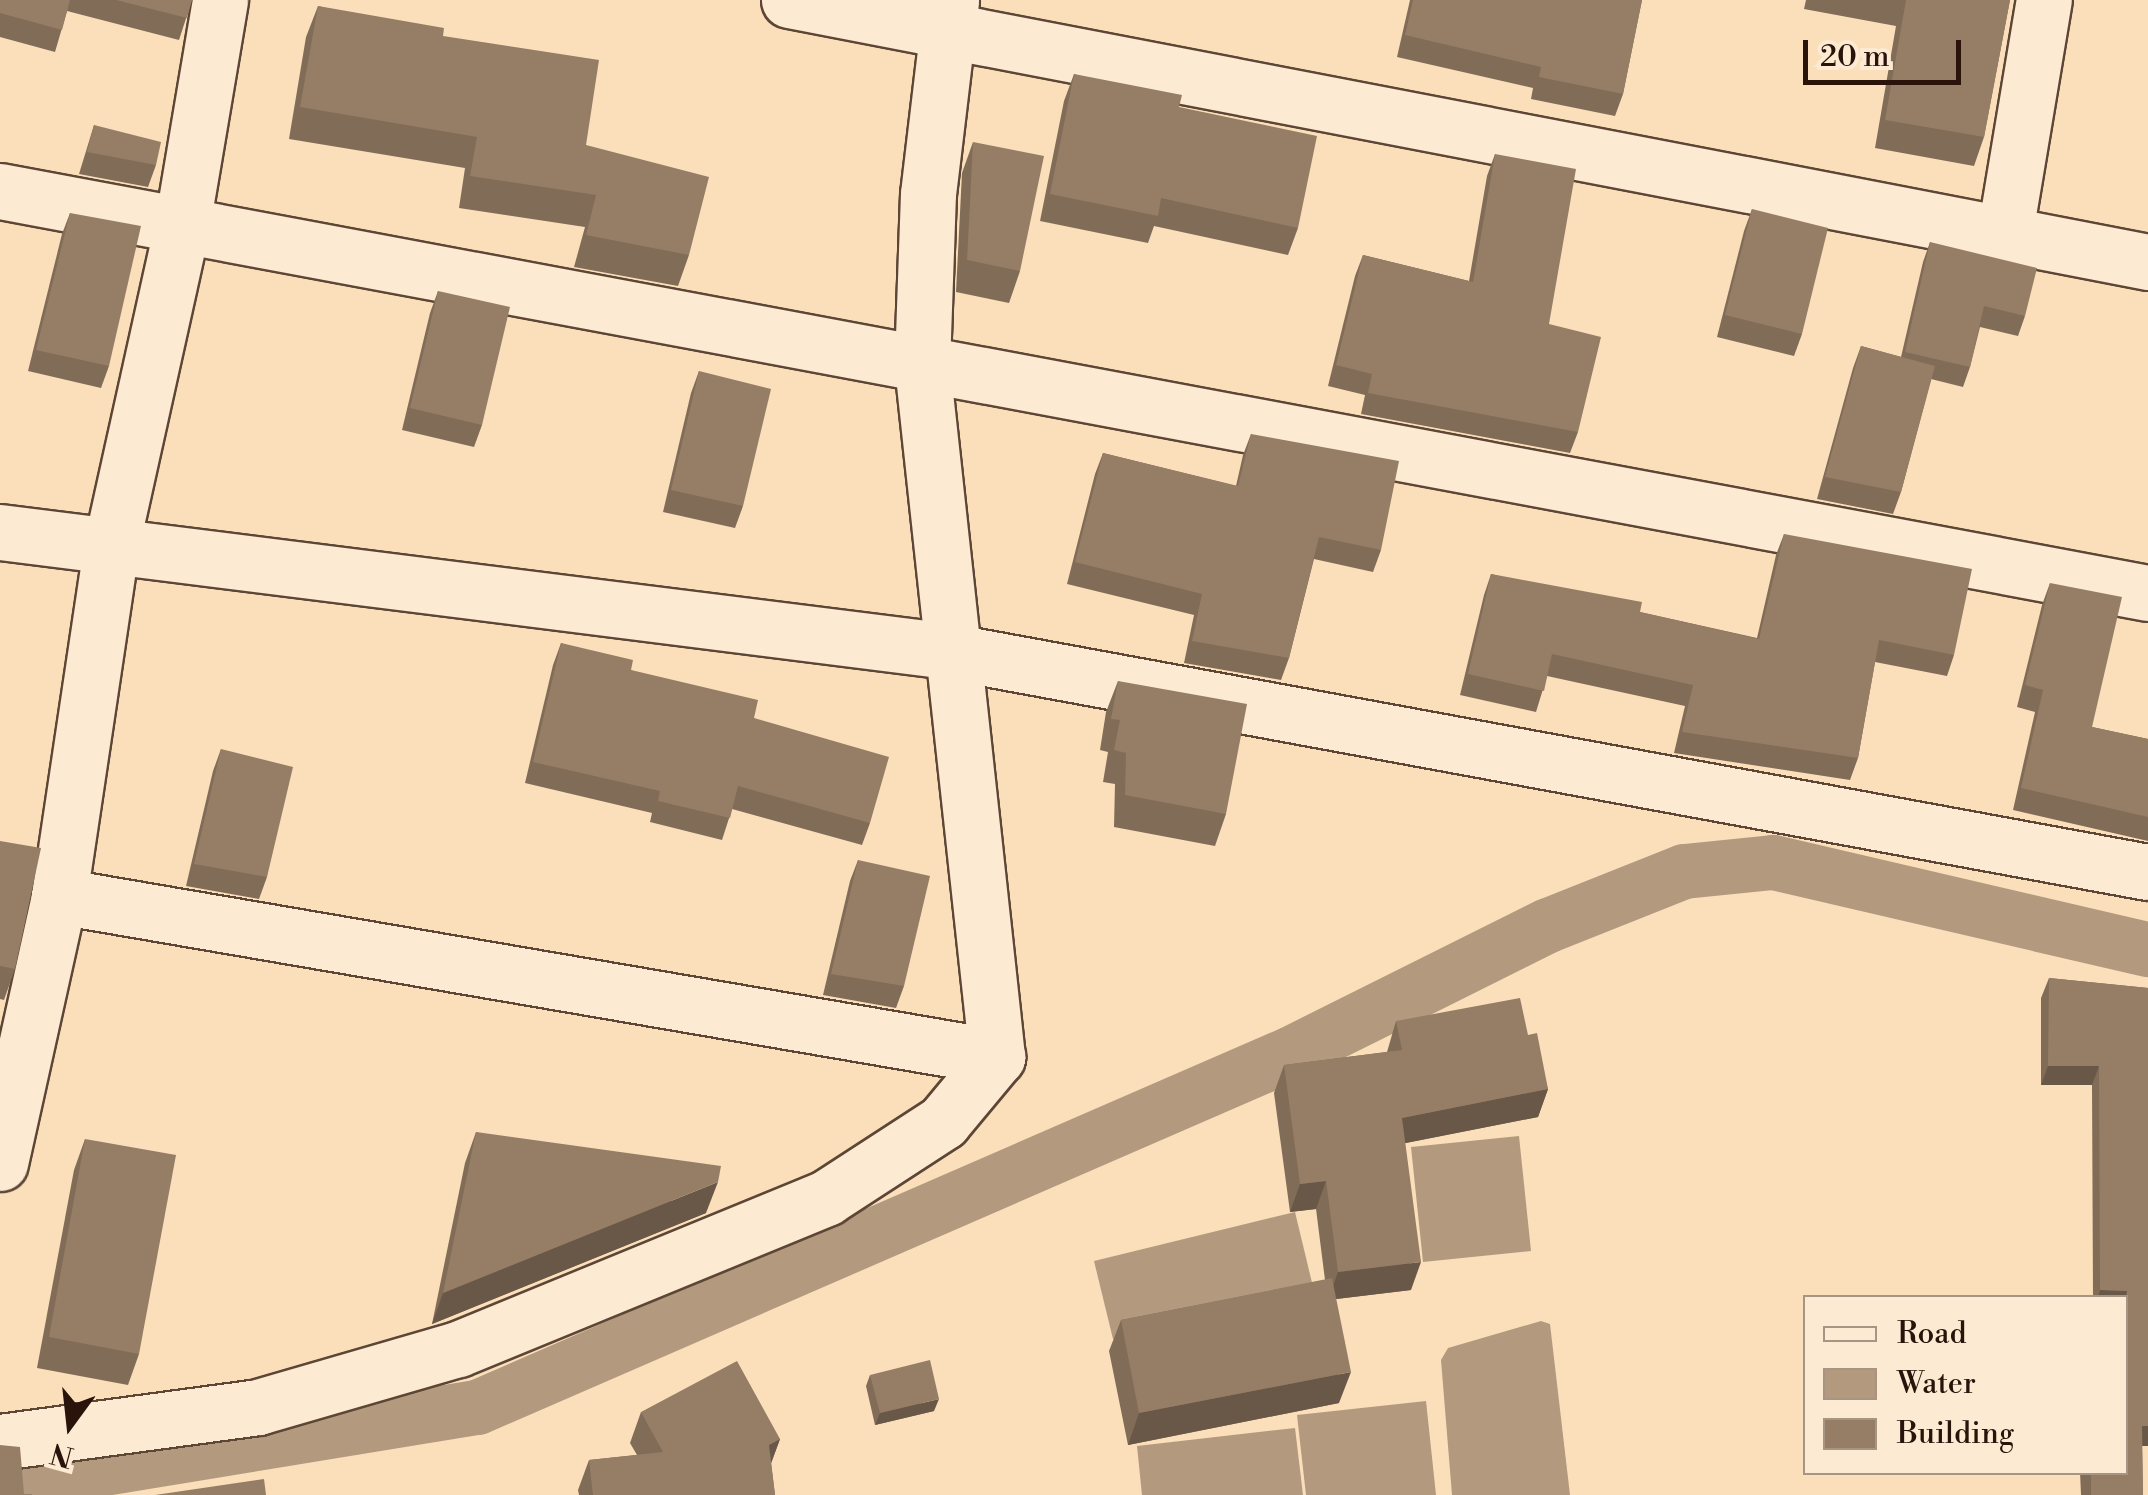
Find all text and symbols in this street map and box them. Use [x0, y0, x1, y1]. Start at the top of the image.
scale bar [1808, 20, 1966, 82]
text: 20 m [1820, 38, 1889, 76]
legend [1803, 1295, 2128, 1475]
text: Road [1897, 1315, 1967, 1353]
text: Water [1897, 1365, 1976, 1403]
north arrow [20, 1375, 120, 1475]
text: Building [1897, 1415, 2014, 1453]
text: N [47, 1435, 77, 1474]

